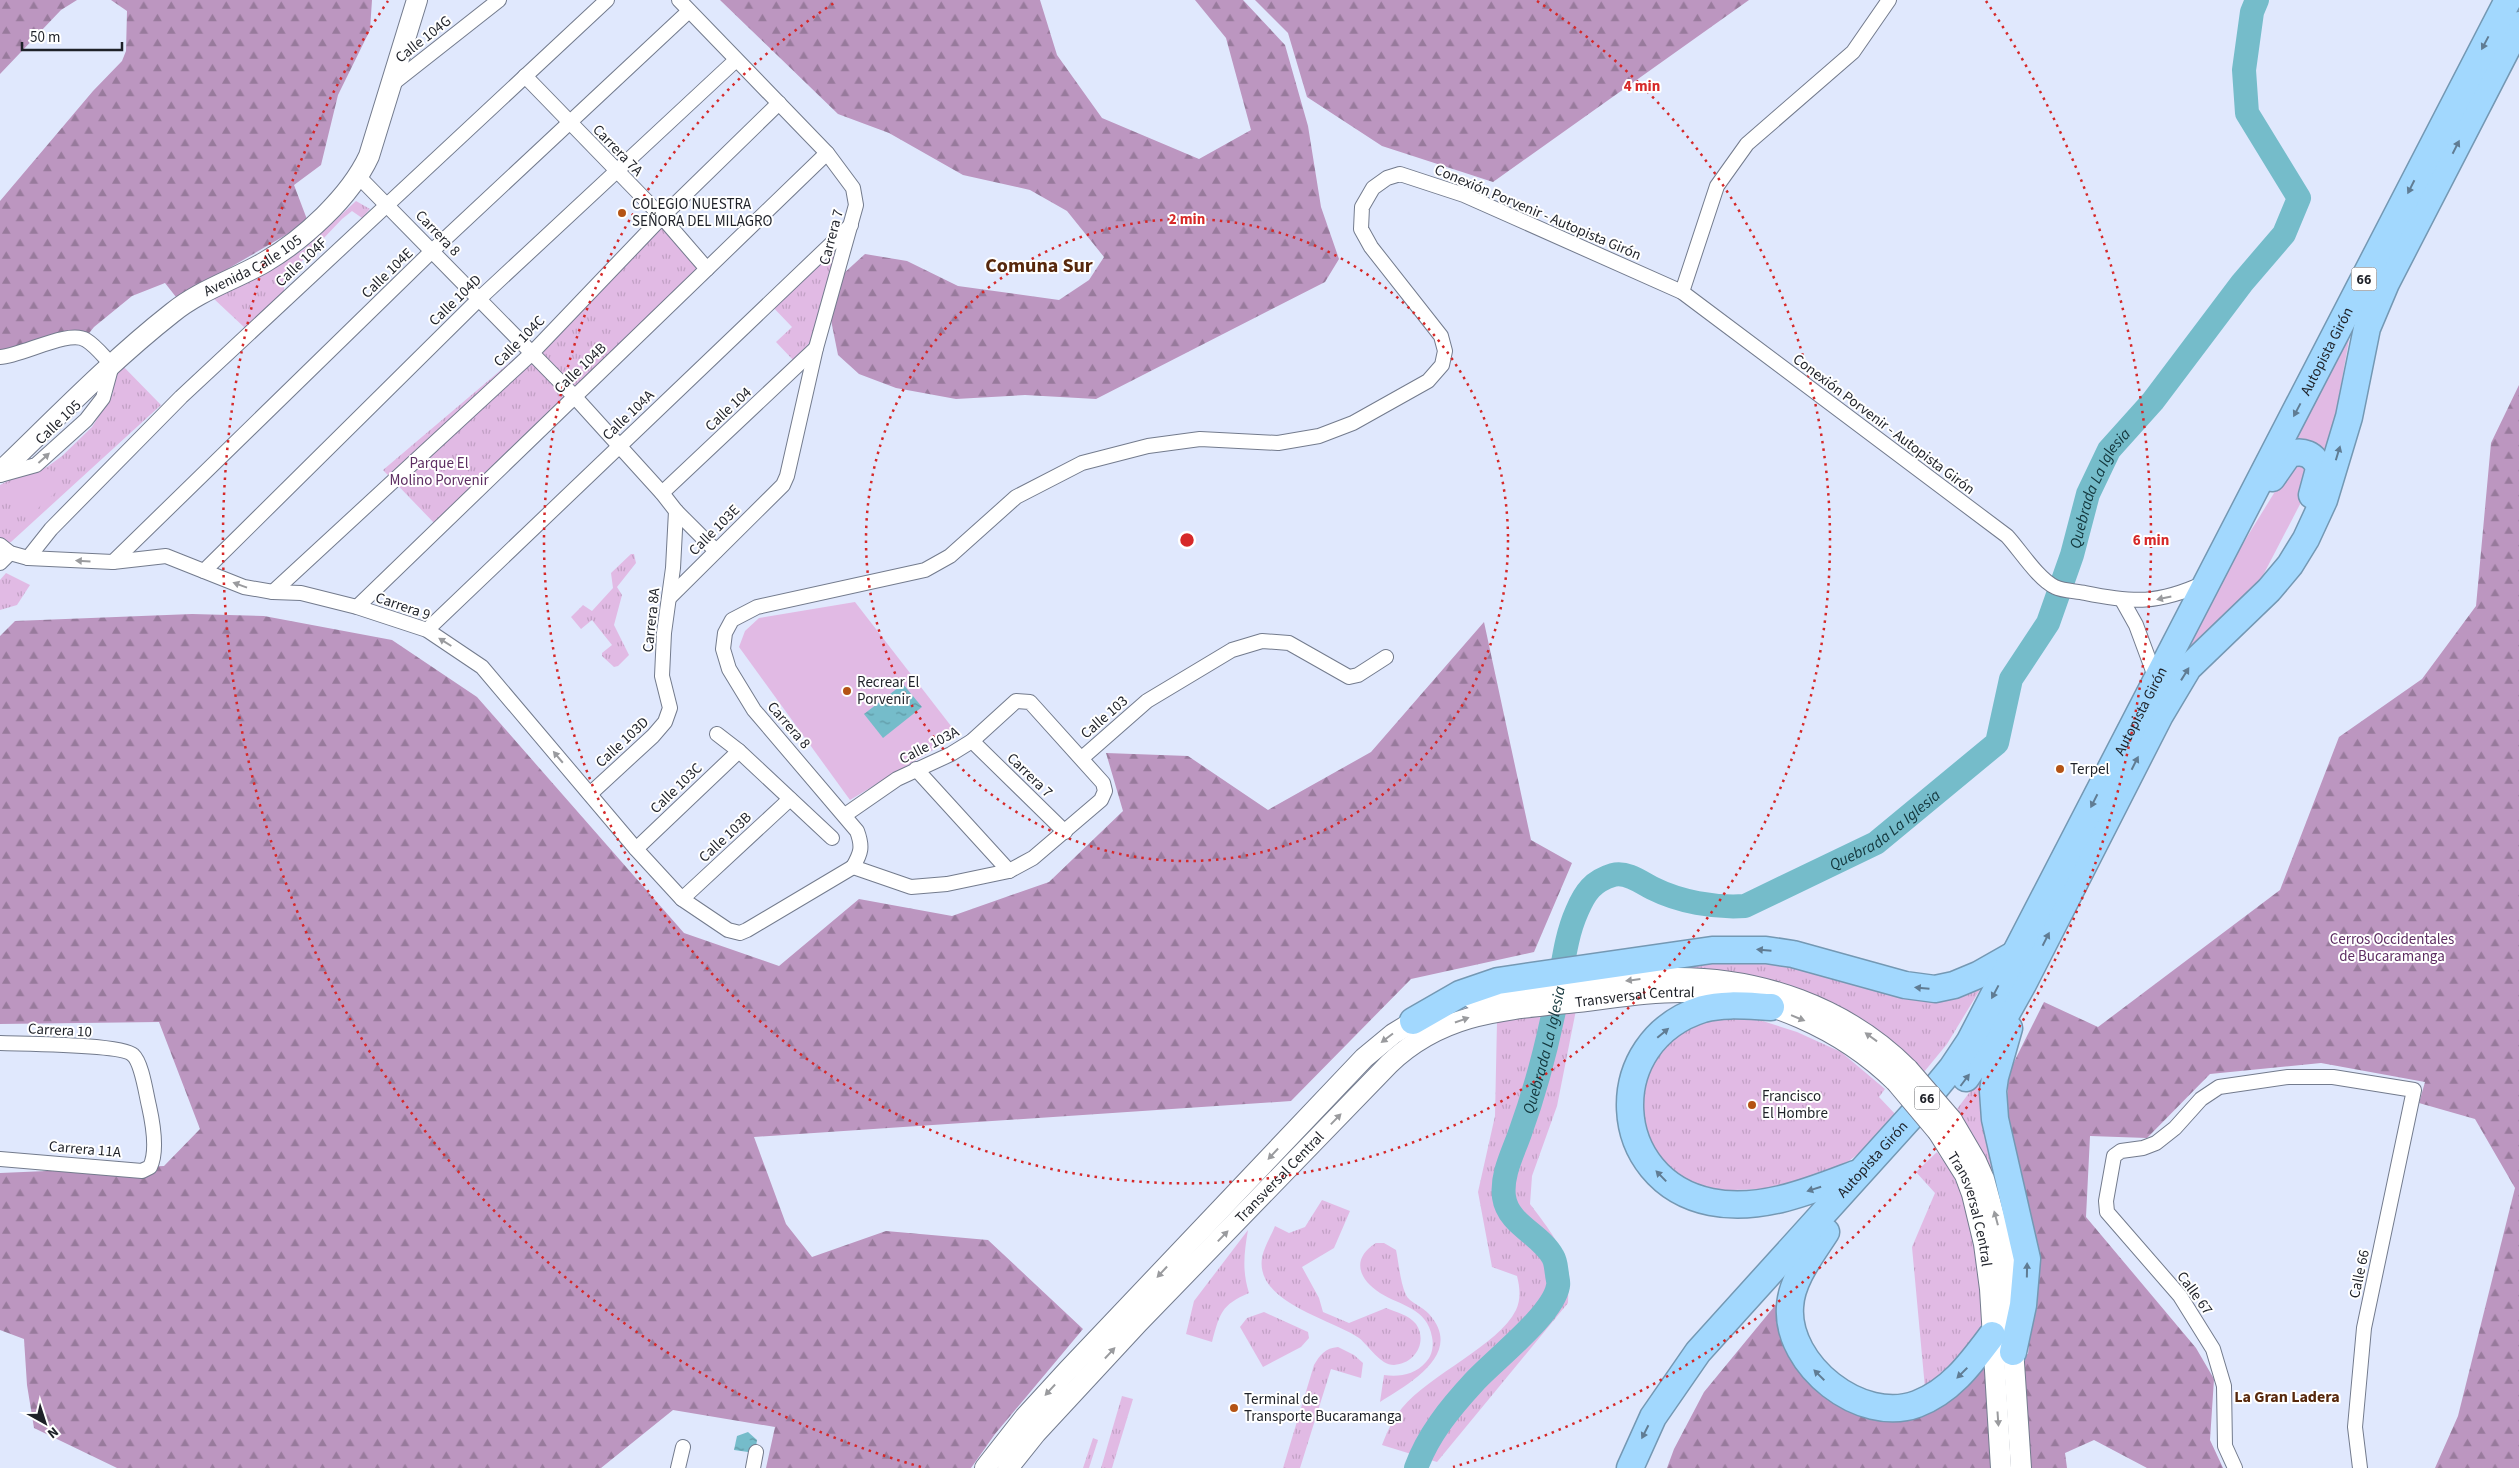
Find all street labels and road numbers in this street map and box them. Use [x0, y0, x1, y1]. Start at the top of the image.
street label: Calle 104G [391, 11, 456, 68]
street label: Carrera 7A [588, 120, 648, 182]
street label: Conexión Porvenir - Autopista Girón [1431, 159, 1644, 266]
street label: Carrera 8 [410, 206, 465, 261]
street label: Carrera 7 [814, 207, 849, 267]
street label: Avenida Calle 105 [200, 230, 307, 302]
street label: Calle 104F [271, 232, 332, 292]
street label: Calle 104E [357, 243, 418, 303]
road number: 66 [2352, 268, 2376, 290]
street label: Calle 104D [424, 270, 486, 331]
street label: Autopista Girón [2295, 304, 2359, 399]
street label: Calle 104C [489, 311, 550, 372]
street label: Calle 104B [550, 338, 611, 399]
street label: Conexión Porvenir - Autopista Girón [1788, 349, 1979, 500]
street label: Calle 104 [700, 382, 757, 436]
street label: Calle 104A [598, 385, 660, 445]
street label: Calle 105 [31, 395, 86, 450]
street label: Calle 103E [684, 500, 745, 561]
street label: Carrera 8A [638, 586, 665, 653]
street label: Carrera 9 [373, 587, 433, 626]
street label: Autopista Girón [2109, 663, 2173, 759]
street label: Calle 103 [1076, 691, 1133, 744]
street label: Carrera 8 [762, 697, 815, 754]
street label: Calle 103D [591, 712, 654, 772]
street label: Calle 103A [896, 721, 964, 769]
street label: Carrera 7 [1002, 748, 1057, 803]
street label: Calle 103C [646, 758, 707, 819]
street label: Calle 103B [694, 807, 757, 867]
street label: Transversal Central [1574, 982, 1695, 1013]
street label: Carrera 10 [27, 1018, 93, 1043]
road number: 66 [1914, 1086, 1940, 1110]
street label: Autopista Girón [1832, 1116, 1913, 1202]
street label: Transversal Central [1230, 1127, 1329, 1228]
street label: Carrera 11A [48, 1136, 123, 1163]
street label: Transversal Central [1942, 1148, 1997, 1268]
street label: Calle 66 [2344, 1248, 2375, 1300]
street label: Calle 67 [2172, 1267, 2218, 1319]

